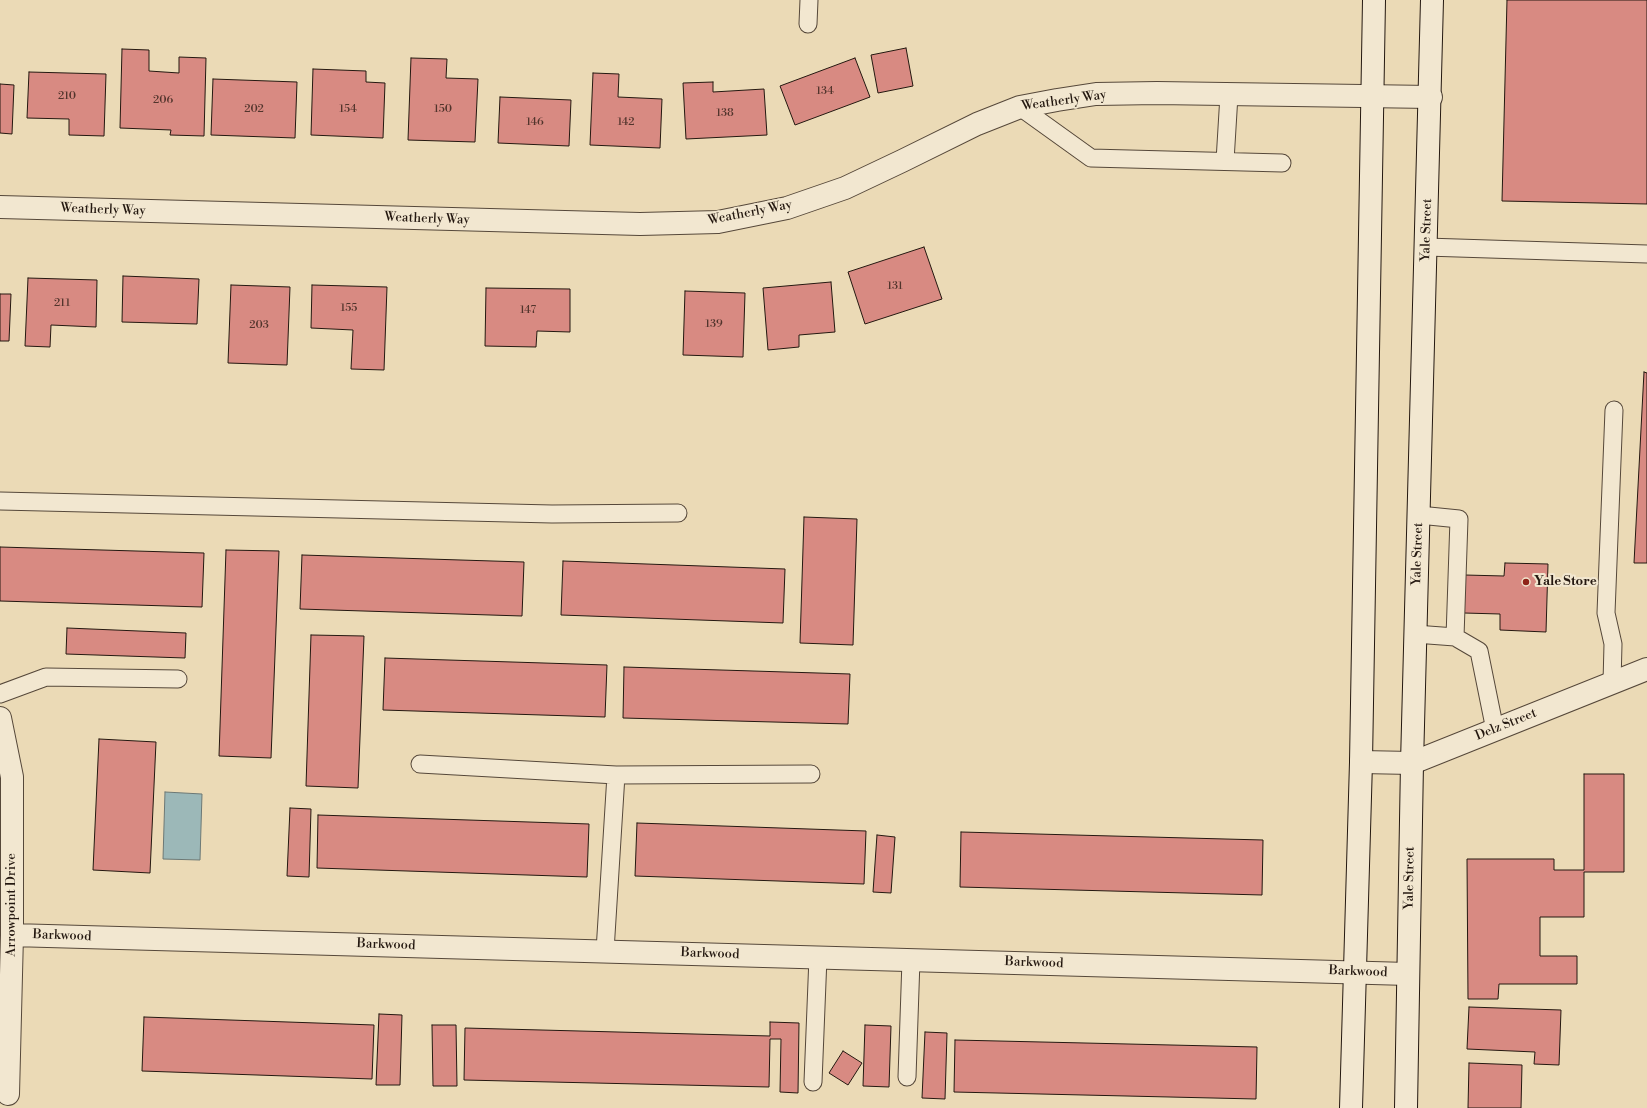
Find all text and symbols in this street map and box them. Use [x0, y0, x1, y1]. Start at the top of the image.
house number: 134 [816, 84, 834, 98]
street label: Weatherly Way [1021, 87, 1107, 115]
house number: 210 [58, 89, 76, 103]
house number: 206 [153, 93, 173, 107]
house number: 202 [244, 102, 264, 116]
house number: 154 [339, 102, 357, 116]
house number: 150 [434, 102, 452, 116]
house number: 138 [716, 106, 734, 120]
house number: 146 [526, 115, 544, 129]
house number: 142 [617, 115, 635, 129]
street label: Weatherly Way [707, 197, 793, 229]
street label: Yale Street [1418, 198, 1436, 262]
street label: Weatherly Way [60, 201, 146, 219]
street label: Weatherly Way [384, 210, 470, 228]
house number: 131 [887, 279, 903, 293]
house number: 211 [54, 296, 70, 310]
house number: 155 [341, 301, 357, 315]
house number: 147 [520, 303, 536, 317]
house number: 139 [705, 317, 723, 331]
house number: 203 [249, 318, 269, 332]
street label: Yale Street [1409, 522, 1427, 586]
place label: Yale Store [1534, 574, 1597, 590]
marker: Yale Store [1521, 577, 1531, 587]
street label: Delz Street [1473, 706, 1539, 744]
street label: Yale Street [1402, 846, 1418, 910]
street label: Arrowpoint Drive [4, 853, 20, 957]
street label: Barkwood [32, 927, 92, 945]
street label: Barkwood [356, 936, 416, 954]
street label: Barkwood [680, 945, 740, 963]
street label: Barkwood [1004, 954, 1064, 972]
street label: Barkwood [1328, 963, 1388, 981]

